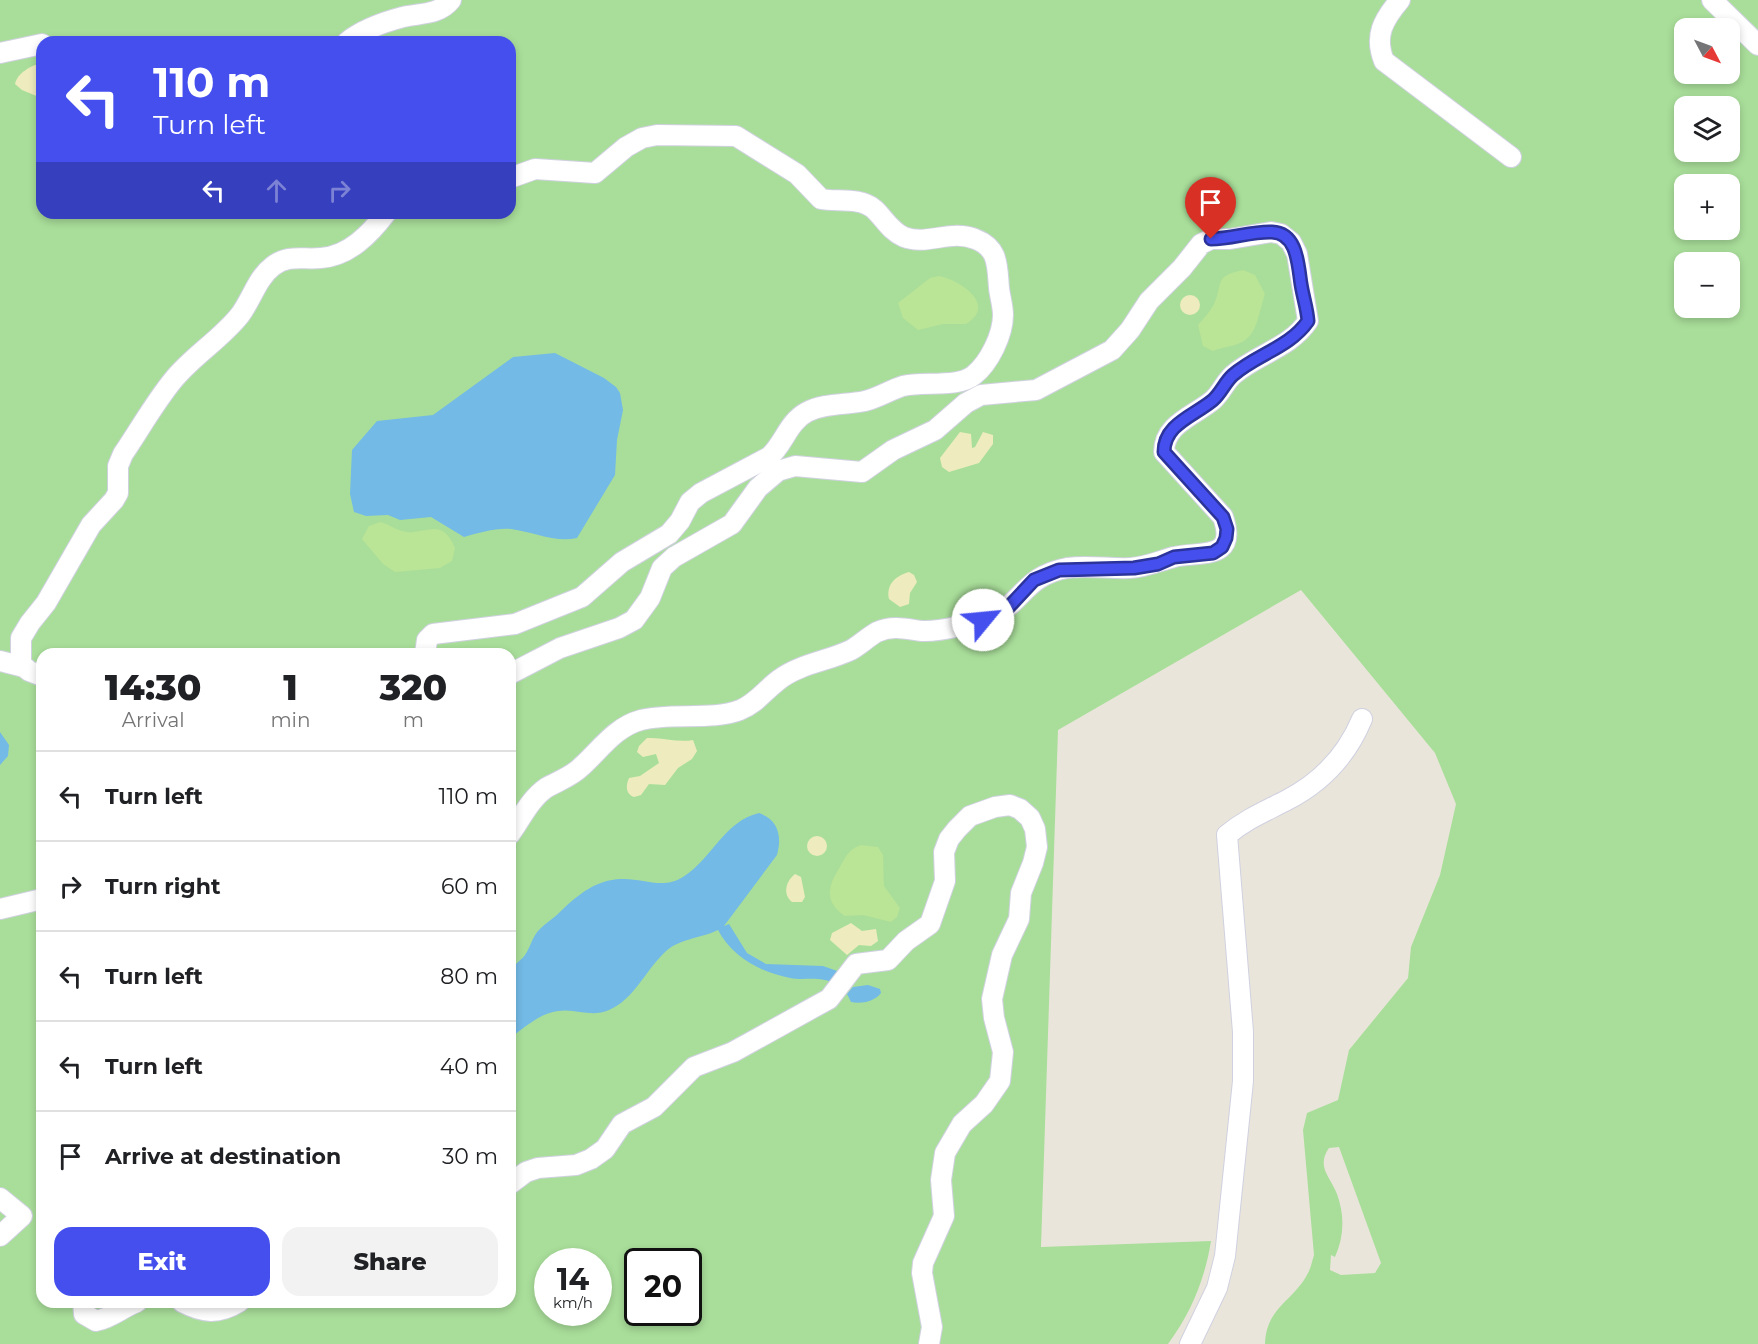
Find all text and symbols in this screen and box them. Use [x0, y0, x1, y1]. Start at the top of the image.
north arrow [1674, 18, 1740, 84]
map controls [1674, 18, 1740, 318]
text: 110 m [153, 56, 270, 108]
icon: left [54, 60, 132, 138]
button: layers [1674, 96, 1740, 162]
text: Turn left [153, 108, 266, 141]
icon: left [197, 174, 230, 207]
icon: ahead [260, 174, 293, 207]
icon: right [323, 174, 356, 207]
button: + [1674, 174, 1740, 240]
pin [1185, 177, 1236, 239]
icon: arrive [1194, 186, 1227, 219]
button: − [1674, 252, 1740, 318]
position arrow [951, 588, 1015, 652]
text: 14:30 [105, 665, 202, 709]
text: 1 [283, 665, 298, 709]
text: 320 [379, 665, 447, 709]
text: Arrival [122, 708, 185, 732]
text: min [270, 708, 311, 732]
text: m [403, 708, 424, 732]
icon: left [54, 780, 87, 813]
text: Turn left [105, 783, 203, 810]
text: 110 m [438, 783, 498, 810]
icon: right [54, 870, 87, 903]
text: Turn right [105, 873, 220, 900]
text: 60 m [441, 873, 498, 900]
icon: left [54, 960, 87, 993]
text: Turn left [105, 963, 203, 990]
text: 80 m [440, 963, 498, 990]
icon: left [54, 1050, 87, 1083]
text: Turn left [105, 1053, 203, 1080]
text: 40 m [440, 1053, 498, 1080]
icon: arrive [54, 1140, 87, 1173]
text: Arrive at destination [105, 1143, 341, 1170]
text: 30 m [442, 1143, 498, 1170]
button: Exit [54, 1227, 270, 1296]
button: Share [282, 1227, 498, 1296]
speed limit sign: 20 [624, 1248, 702, 1326]
text: 14 [557, 1261, 589, 1298]
text: km/h [553, 1293, 593, 1312]

